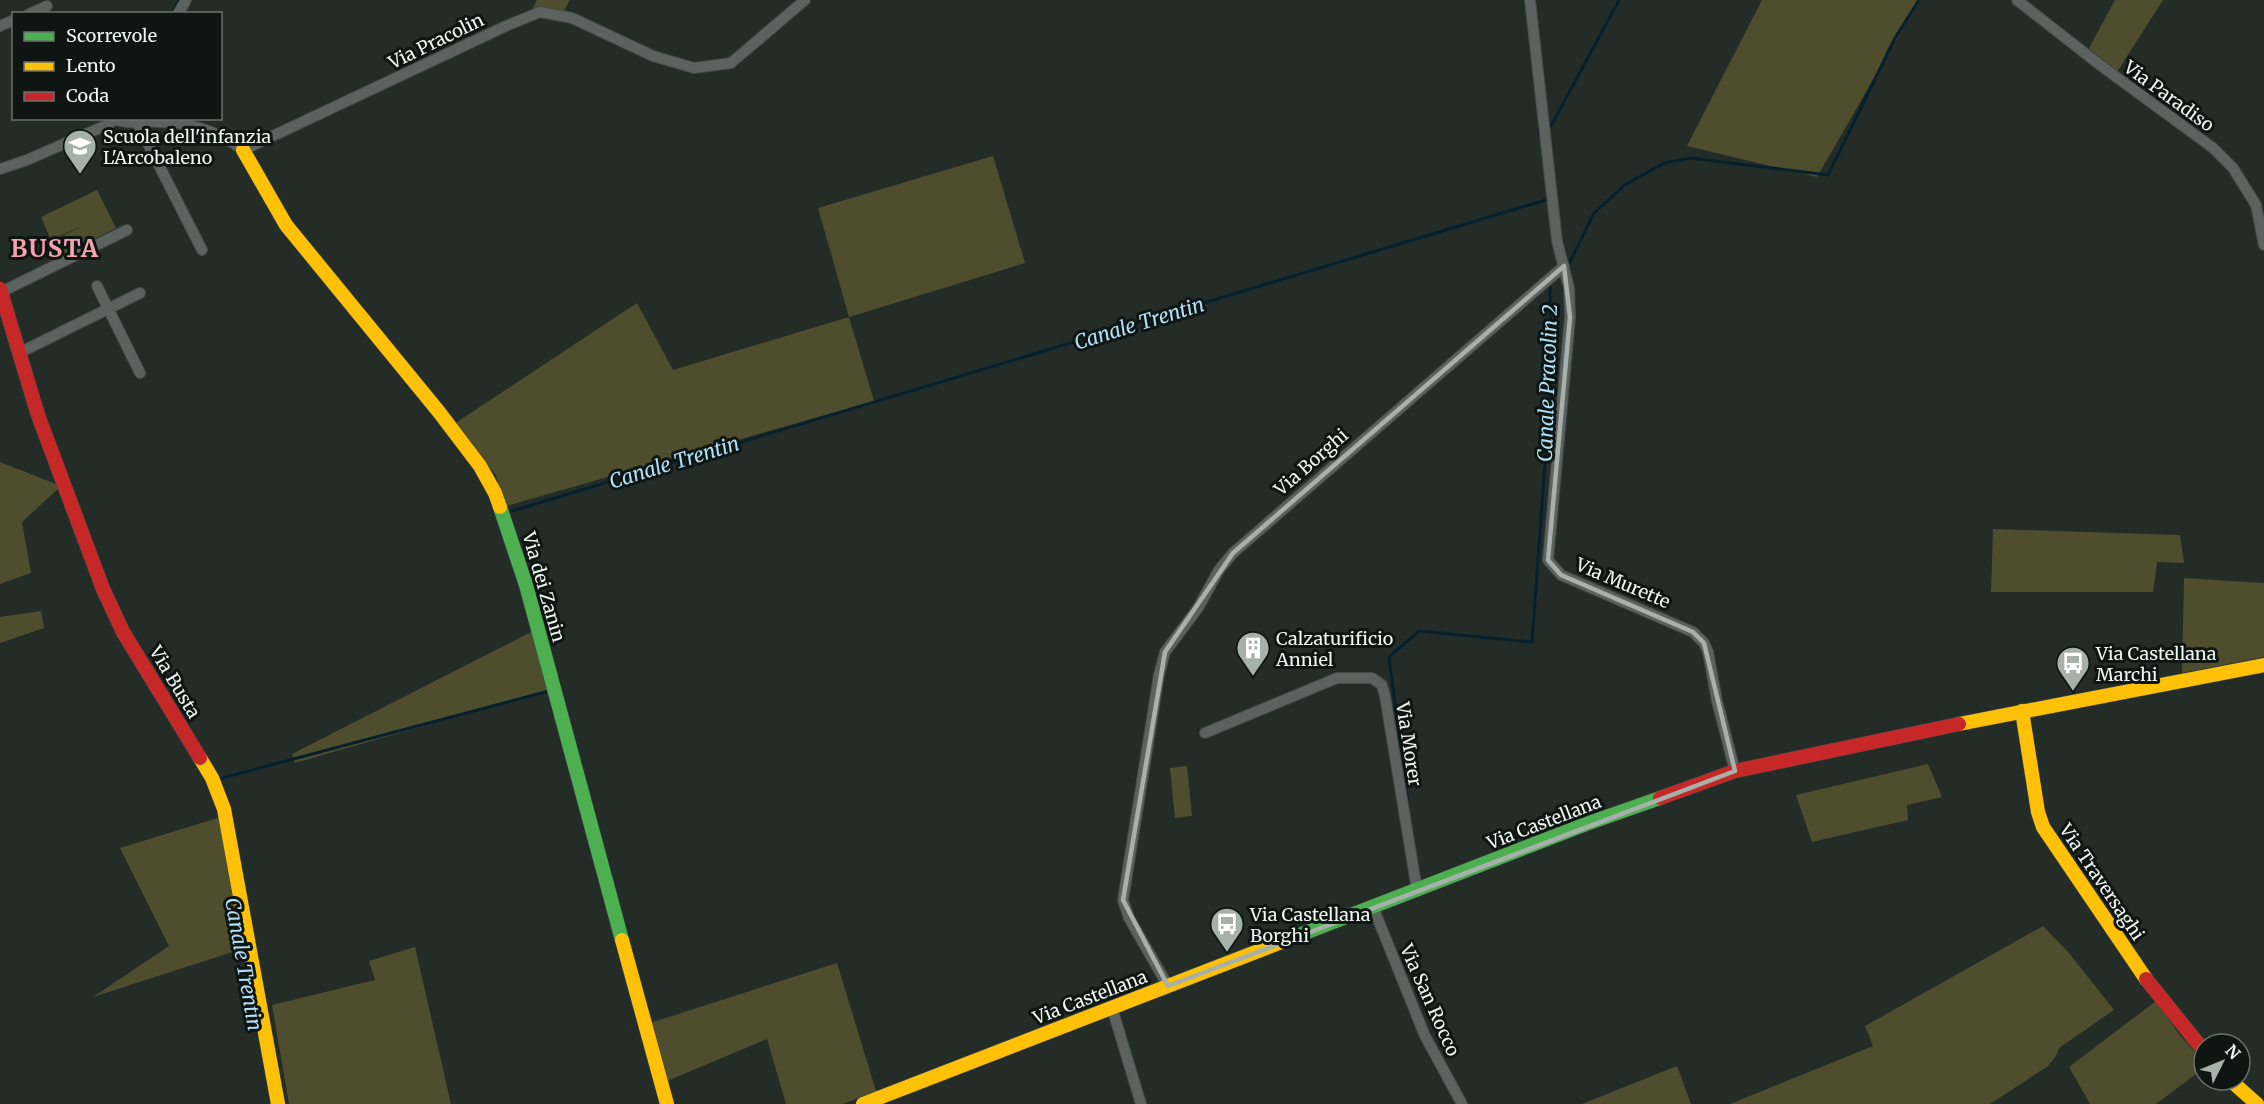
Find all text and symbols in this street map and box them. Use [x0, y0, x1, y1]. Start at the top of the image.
street label: Via Pracolin [384, 8, 488, 74]
legend [12, 12, 222, 120]
text: Scorrevole [66, 24, 157, 47]
text: Lento [66, 54, 116, 77]
street label: Via Paradiso [2118, 55, 2219, 137]
text: Coda [66, 84, 110, 107]
place label: Scuola dell'infanzia L'Arcobaleno [103, 125, 271, 169]
school or university icon: Scuola dell'infanzia L'Arcobaleno [62, 128, 98, 175]
district label: BUSTA [10, 233, 100, 264]
water label: Canale Trentin [1071, 291, 1207, 355]
water label: Canale Pracolin 2 [1532, 304, 1562, 462]
street label: Via Borghi [1268, 423, 1353, 501]
water label: Canale Trentin [606, 430, 742, 494]
street label: Via dei Zanin [517, 528, 571, 645]
street label: Via Murette [1571, 552, 1674, 613]
place label: Calzaturificio Anniel [1275, 627, 1393, 671]
building icon: Calzaturificio Anniel [1235, 630, 1271, 677]
street label: Via Busta [144, 641, 206, 723]
place label: Via Castellana Marchi [2095, 642, 2217, 686]
bus stop icon: Via Castellana Marchi [2055, 645, 2091, 692]
street label: Via Morer [1391, 699, 1427, 788]
street label: Via Castellana [1483, 790, 1605, 855]
street label: Via Traversaghi [2054, 818, 2150, 945]
water label: Canale Trentin [220, 895, 268, 1033]
place label: Via Castellana Borghi [1249, 903, 1371, 947]
bus stop icon: Via Castellana Borghi [1209, 906, 1245, 953]
street label: Via San Rocco [1395, 940, 1465, 1060]
street label: Via Castellana [1029, 965, 1151, 1030]
north arrow [2192, 1032, 2252, 1092]
text: N [2221, 1040, 2245, 1063]

